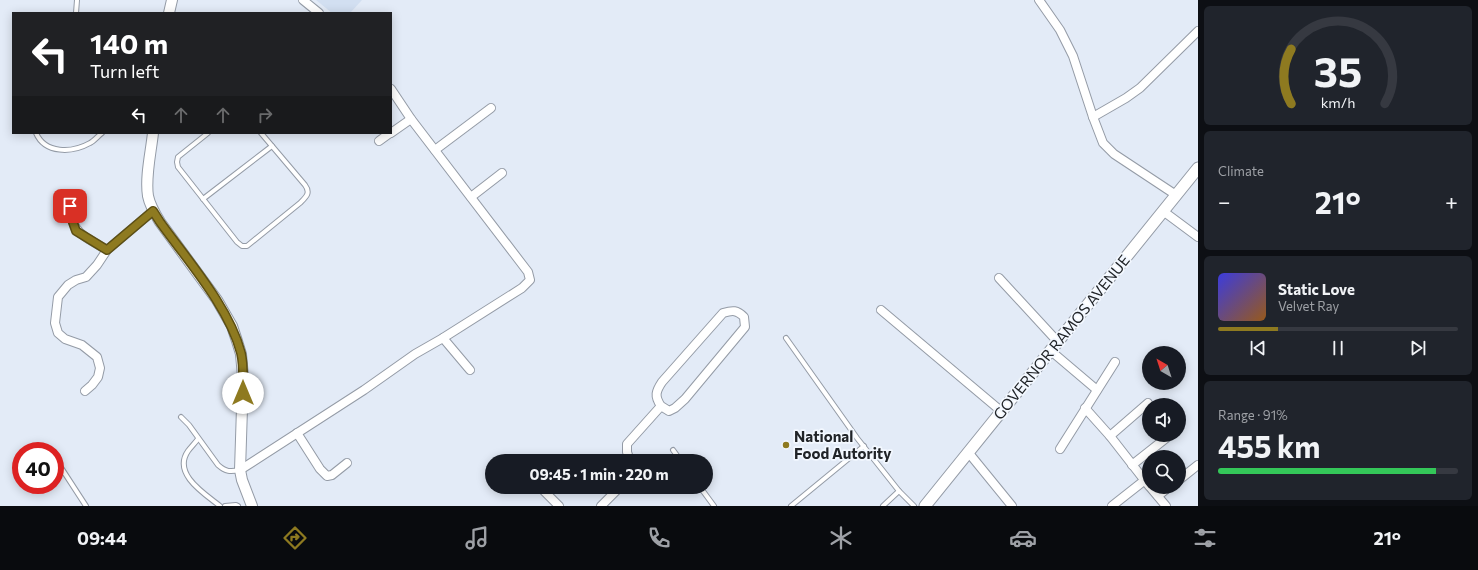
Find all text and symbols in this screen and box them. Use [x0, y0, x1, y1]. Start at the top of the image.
text: 140 m [90, 26, 168, 60]
icon: left [24, 28, 76, 80]
text: 35 [1314, 44, 1362, 95]
text: Turn left [90, 60, 159, 82]
text: km/h [1321, 92, 1355, 110]
icon: left [128, 104, 150, 126]
icon: ahead [170, 104, 192, 126]
icon: ahead [212, 104, 234, 126]
icon: right [254, 104, 276, 126]
text: Climate [1218, 163, 1264, 179]
text: 21° [1315, 183, 1361, 220]
text: − [1218, 188, 1231, 215]
text: + [1445, 188, 1458, 215]
pin [53, 189, 87, 223]
icon: arrive [59, 195, 81, 217]
street label: GOVERNOR RAMOS AVENUE [989, 251, 1133, 423]
text: Static Love [1278, 280, 1355, 298]
text: Velvet Ray [1278, 298, 1339, 314]
icon: previous [1247, 337, 1269, 359]
icon: pause [1327, 337, 1349, 359]
icon: next [1407, 337, 1429, 359]
north arrow [1142, 346, 1186, 390]
map controls [1142, 346, 1186, 494]
position arrow [222, 372, 264, 414]
button: sound [1142, 398, 1186, 442]
text: Range · 91% [1218, 407, 1288, 423]
place label: National Food Autority [794, 427, 892, 462]
text: 455 km [1218, 427, 1321, 464]
marker: National Food Autority [781, 440, 791, 450]
speed limit sign: 40 [12, 442, 64, 494]
button: search [1142, 450, 1186, 494]
text: 09:45 · 1 min · 220 m [529, 465, 669, 483]
icon: directions [281, 524, 309, 552]
icon: music [463, 524, 491, 552]
icon: phone [645, 524, 673, 552]
icon: climate [827, 524, 855, 552]
icon: car [1009, 524, 1037, 552]
icon: filters [1191, 524, 1219, 552]
text: 09:44 [77, 527, 127, 549]
text: 21° [1373, 527, 1401, 549]

